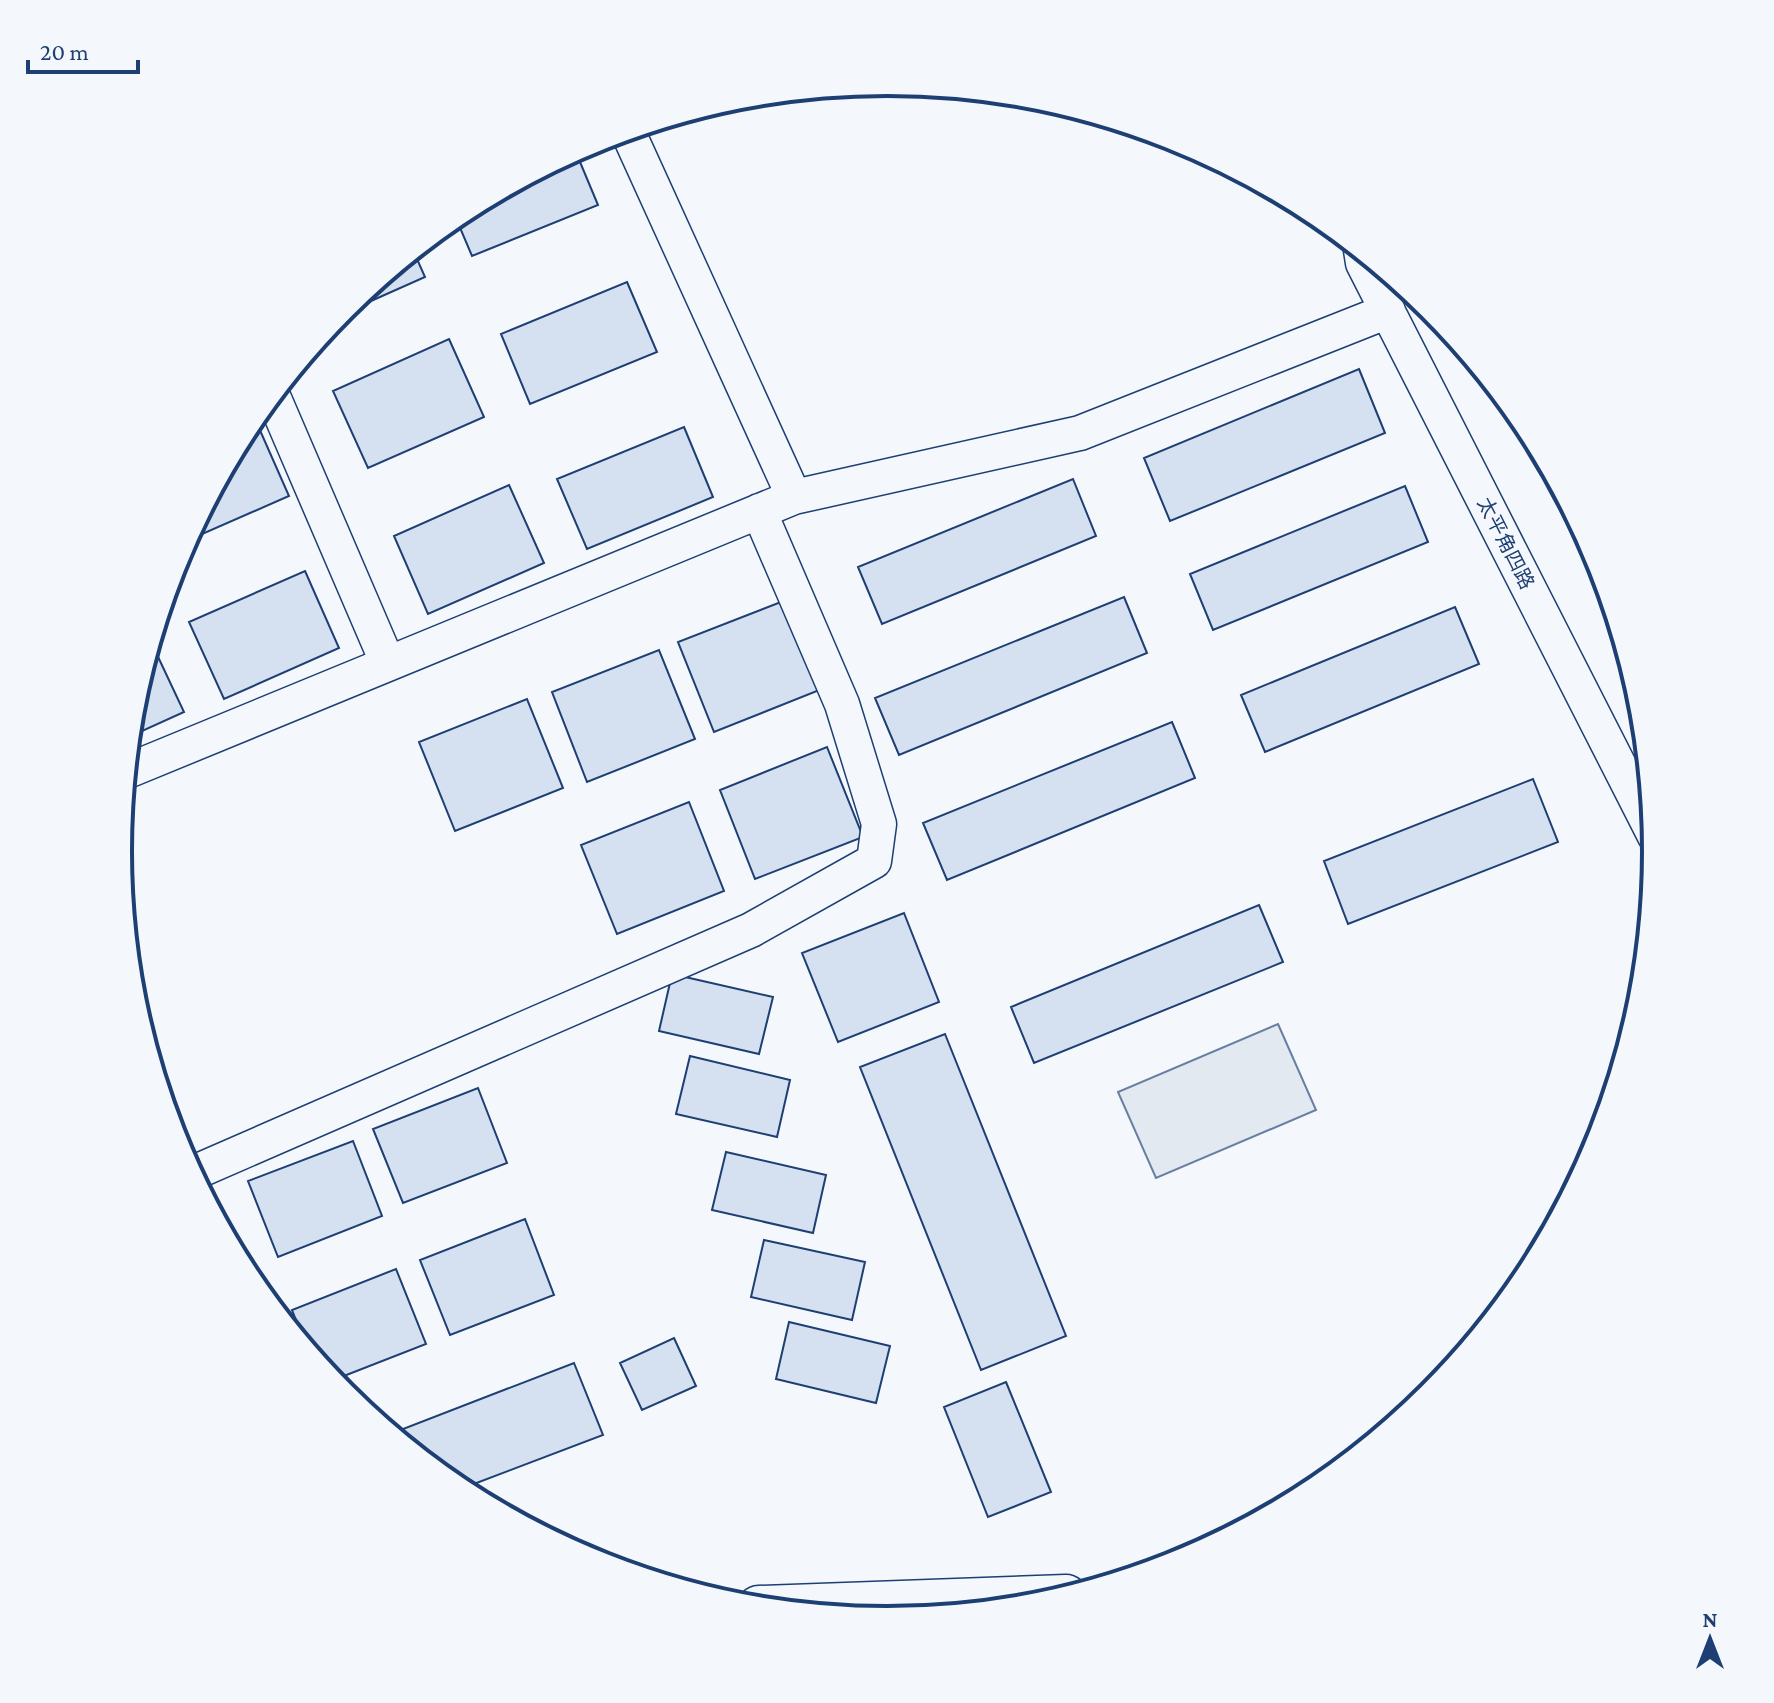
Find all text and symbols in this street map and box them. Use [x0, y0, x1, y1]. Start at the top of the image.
scale bar [28, 24, 138, 74]
text: 20 m [40, 38, 89, 65]
street label: 太平角四路 [1473, 493, 1539, 593]
north arrow [1670, 1599, 1750, 1679]
text: N [1703, 1607, 1718, 1632]

